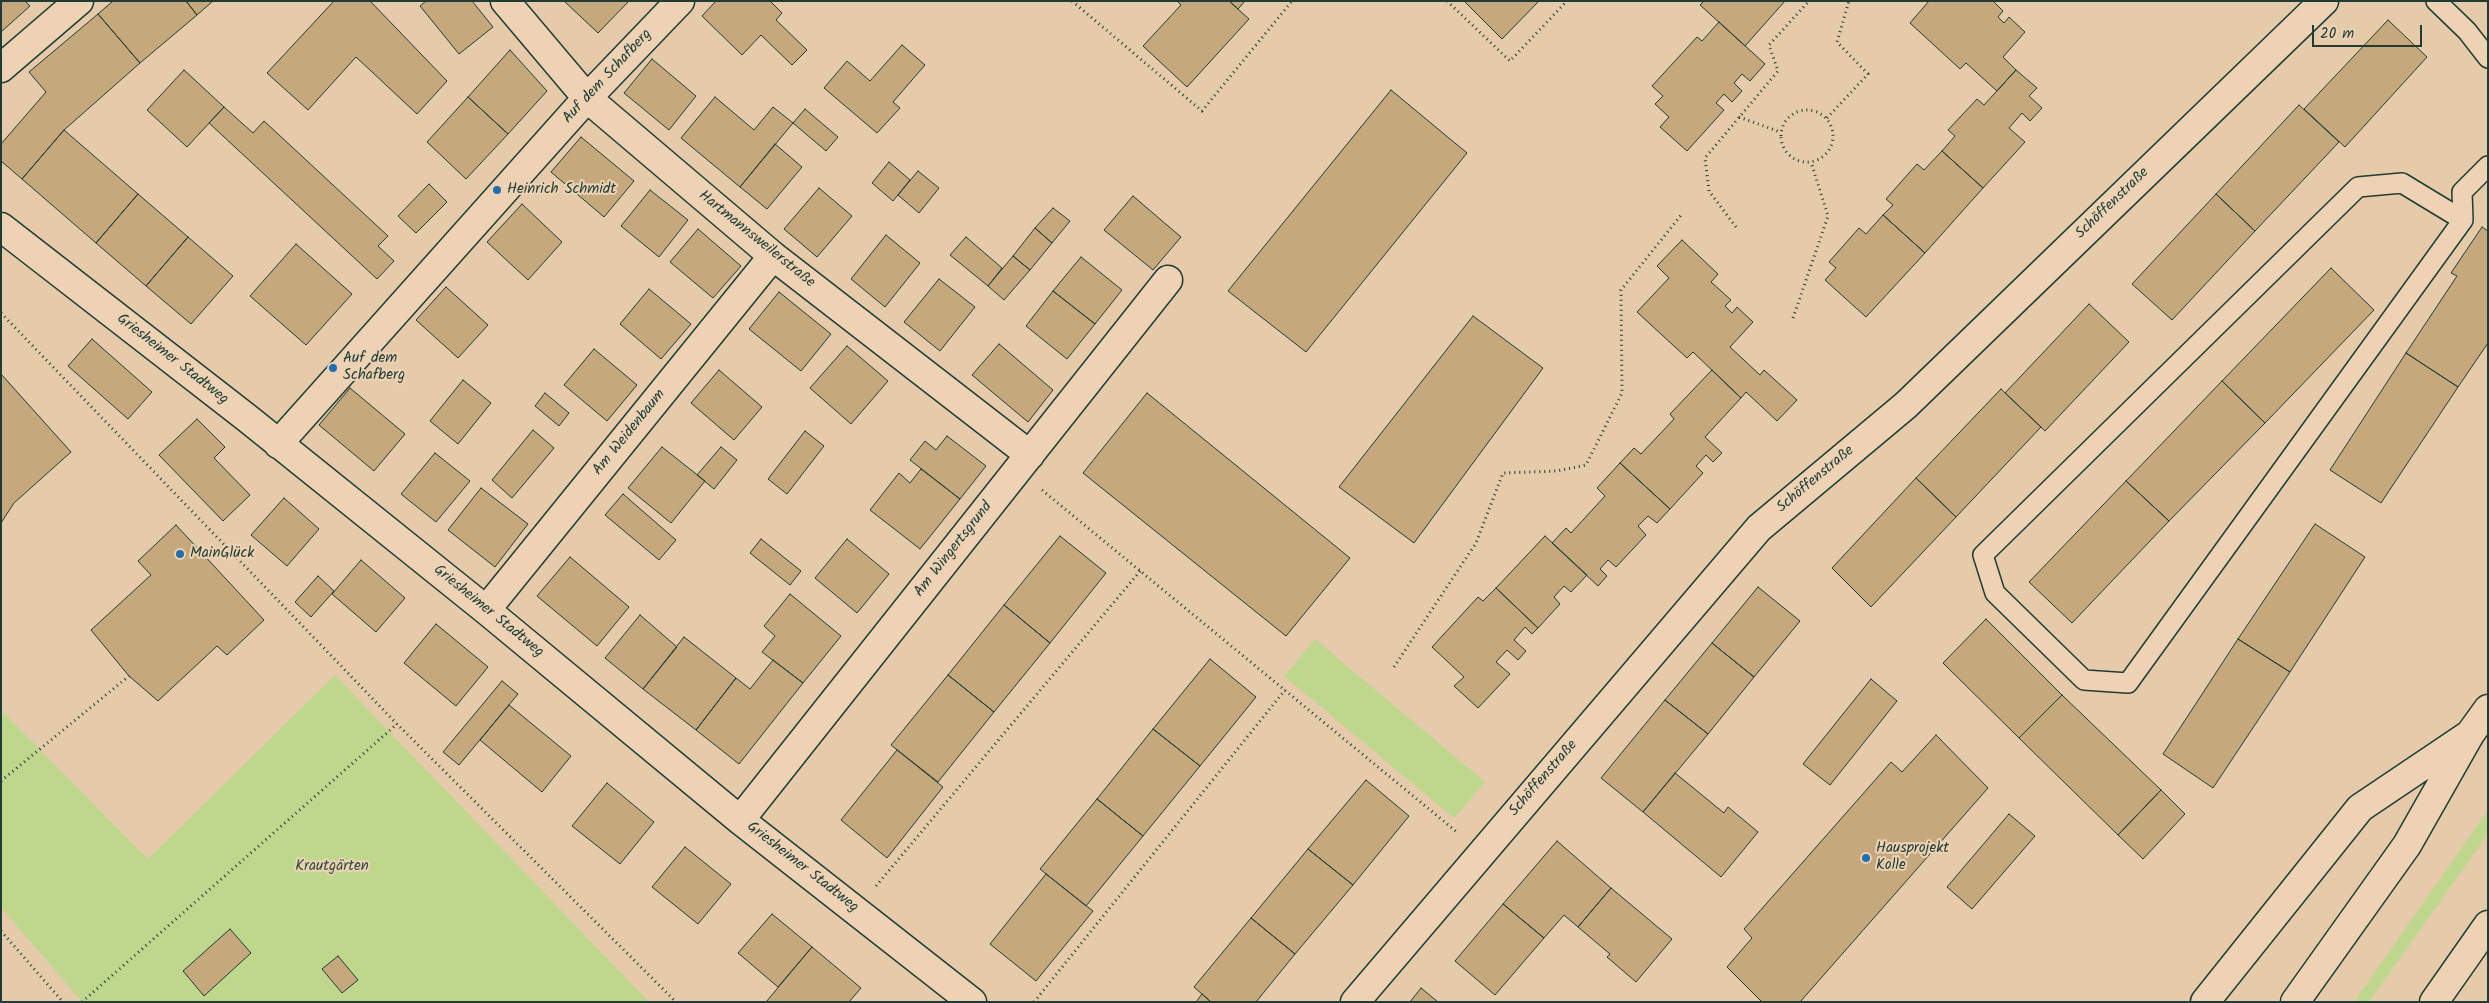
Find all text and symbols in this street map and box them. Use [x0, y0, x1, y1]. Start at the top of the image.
scale bar [2314, 15, 2424, 47]
text: 20 m [2320, 22, 2354, 46]
street label: Auf dem Schafberg [560, 26, 656, 128]
street label: Schöffenstraße [2073, 164, 2153, 244]
place label: Heinrich Schmidt [507, 181, 616, 199]
marker: Heinrich Schmidt [491, 184, 503, 196]
street label: Hartmannsweilerstraße [694, 187, 818, 293]
street label: Griesheimer Stadtweg [113, 311, 231, 409]
place label: Auf dem Schafberg [343, 350, 405, 385]
marker: Auf dem Schafberg [327, 362, 339, 374]
street label: Am Weidenbaum [590, 386, 670, 480]
street label: Schöffenstraße [1774, 443, 1858, 517]
street label: Am Wingertsgrund [911, 499, 997, 601]
place label: MainGlück [190, 545, 254, 563]
marker: MainGlück [174, 548, 186, 560]
street label: Griesheimer Stadtweg [429, 562, 547, 662]
street label: Schöffenstraße [1506, 737, 1582, 821]
street label: Griesheimer Stadtweg [743, 819, 861, 917]
place label: Hausprojekt Kolle [1876, 840, 1949, 875]
marker: Hausprojekt Kolle [1860, 852, 1872, 864]
park label: Krautgärten [295, 858, 369, 876]

